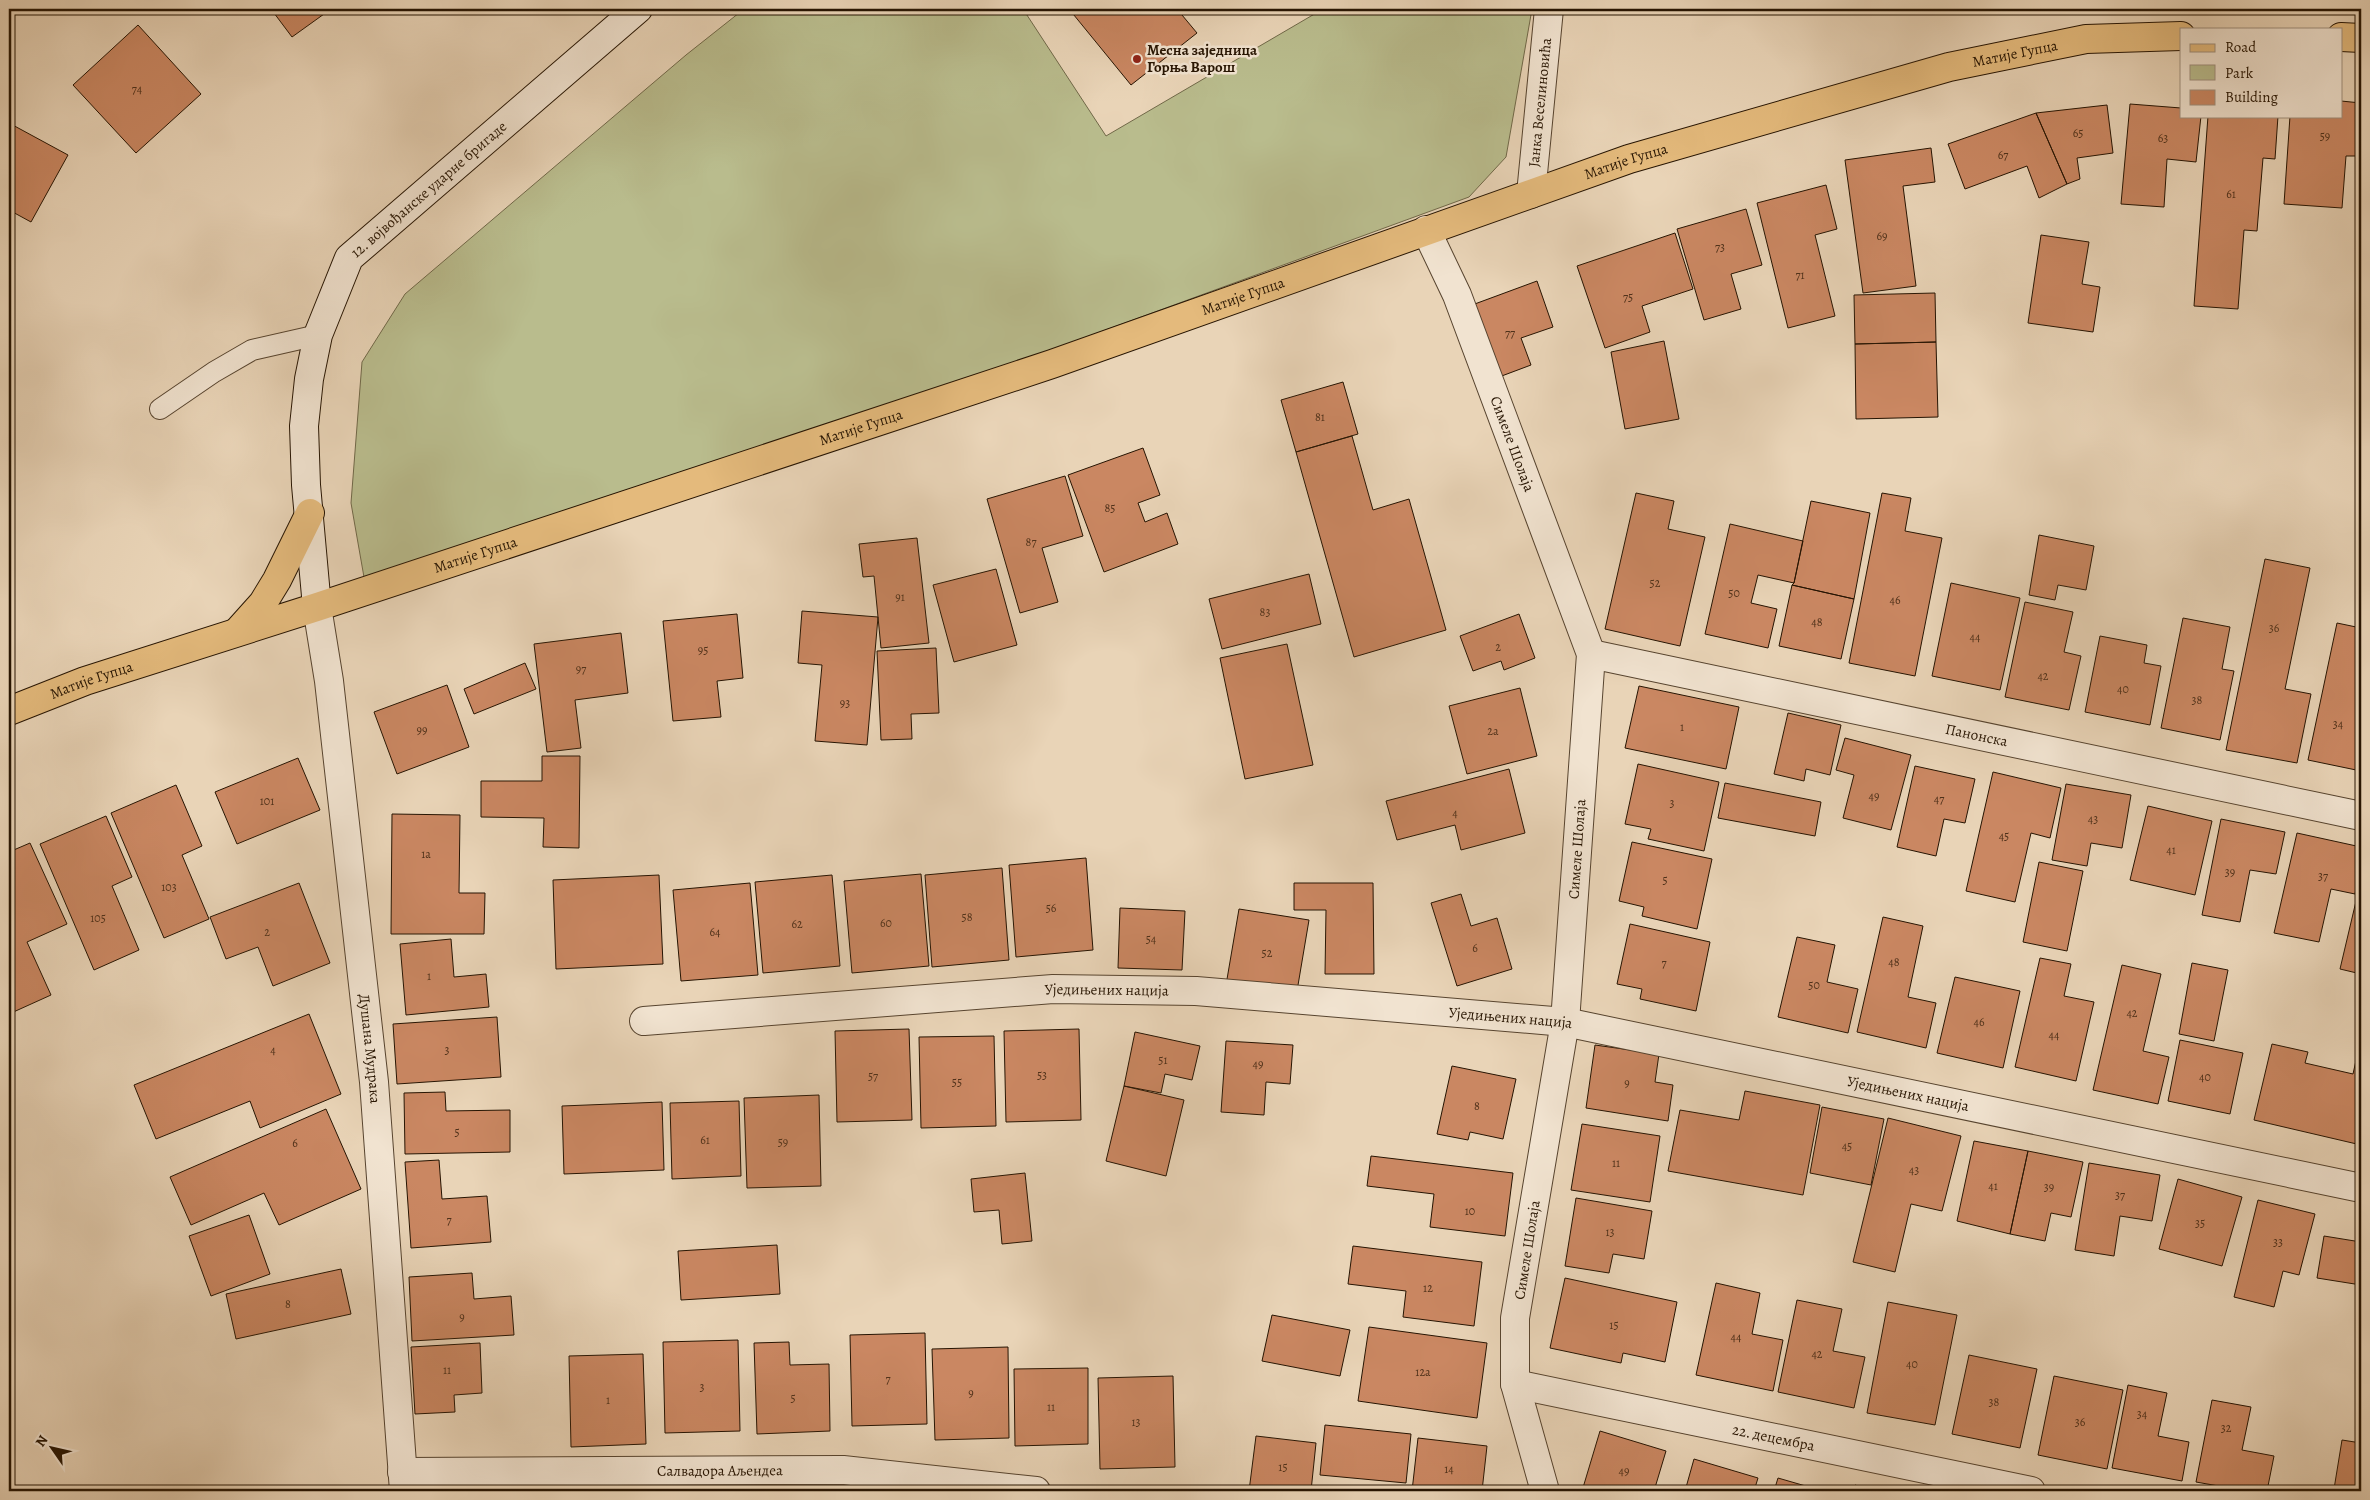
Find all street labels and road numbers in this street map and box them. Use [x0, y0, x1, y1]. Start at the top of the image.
street label: Матије Гупца [1971, 35, 2059, 72]
street label: Јанка Веселиновића [1524, 37, 1556, 168]
street label: 12. војвођанске ударне бригаде [347, 116, 511, 262]
street label: Матије Гупца [1581, 138, 1670, 184]
street label: Матије Гупца [1199, 272, 1287, 320]
street label: Симеле Шолаја [1486, 393, 1540, 495]
street label: Матије Гупца [817, 404, 905, 450]
street label: Матије Гупца [431, 532, 520, 578]
street label: Матије Гупца [47, 656, 135, 704]
street label: Панонска [1944, 719, 2010, 751]
street label: Симеле Шолаја [1564, 798, 1590, 900]
street label: Уједињених нација [1044, 979, 1169, 1001]
street label: Душана Мудрака [354, 993, 386, 1104]
street label: Уједињених нација [1448, 1002, 1575, 1033]
street label: Уједињених нација [1845, 1071, 1971, 1116]
street label: Симеле Шолаја [1509, 1199, 1545, 1301]
street label: 22. децембра [1730, 1419, 1817, 1456]
street label: Салвадора Аљендеа [657, 1460, 783, 1481]

